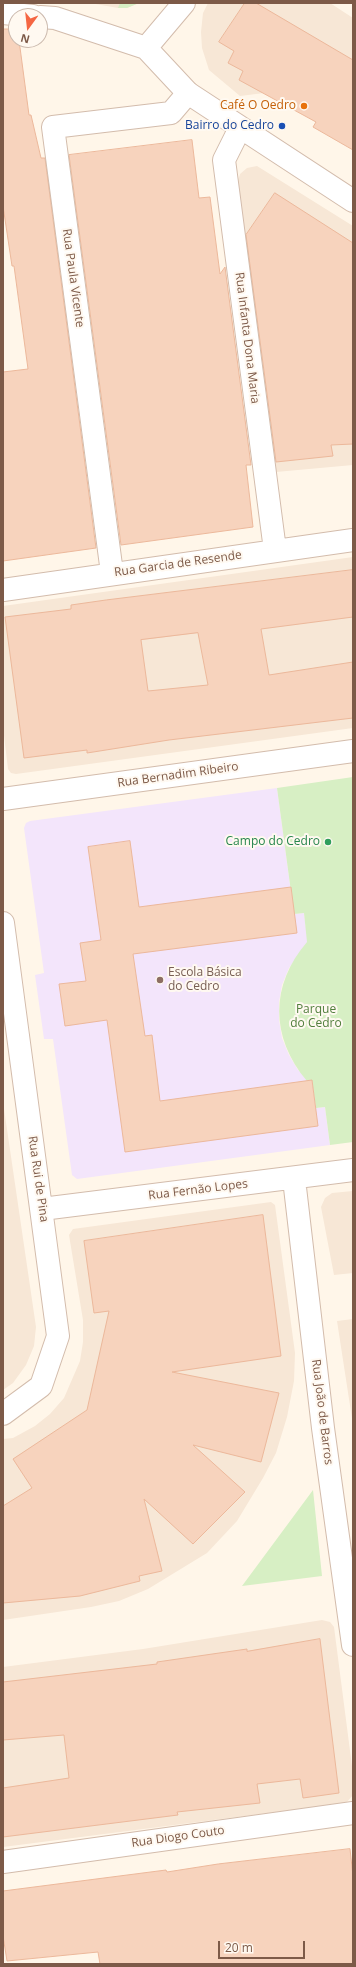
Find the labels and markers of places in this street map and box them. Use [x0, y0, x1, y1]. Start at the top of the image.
place label: Café O Oedro [220, 99, 296, 113]
marker: Café O Oedro [299, 101, 309, 111]
place label: Bairro do Cedro [185, 119, 274, 133]
marker: Bairro do Cedro [277, 121, 287, 131]
place label: Campo do Cedro [226, 835, 320, 849]
marker: Campo do Cedro [323, 837, 333, 847]
place label: Escola Básica do Cedro [168, 966, 242, 994]
marker: Escola Básica do Cedro [155, 975, 165, 985]

